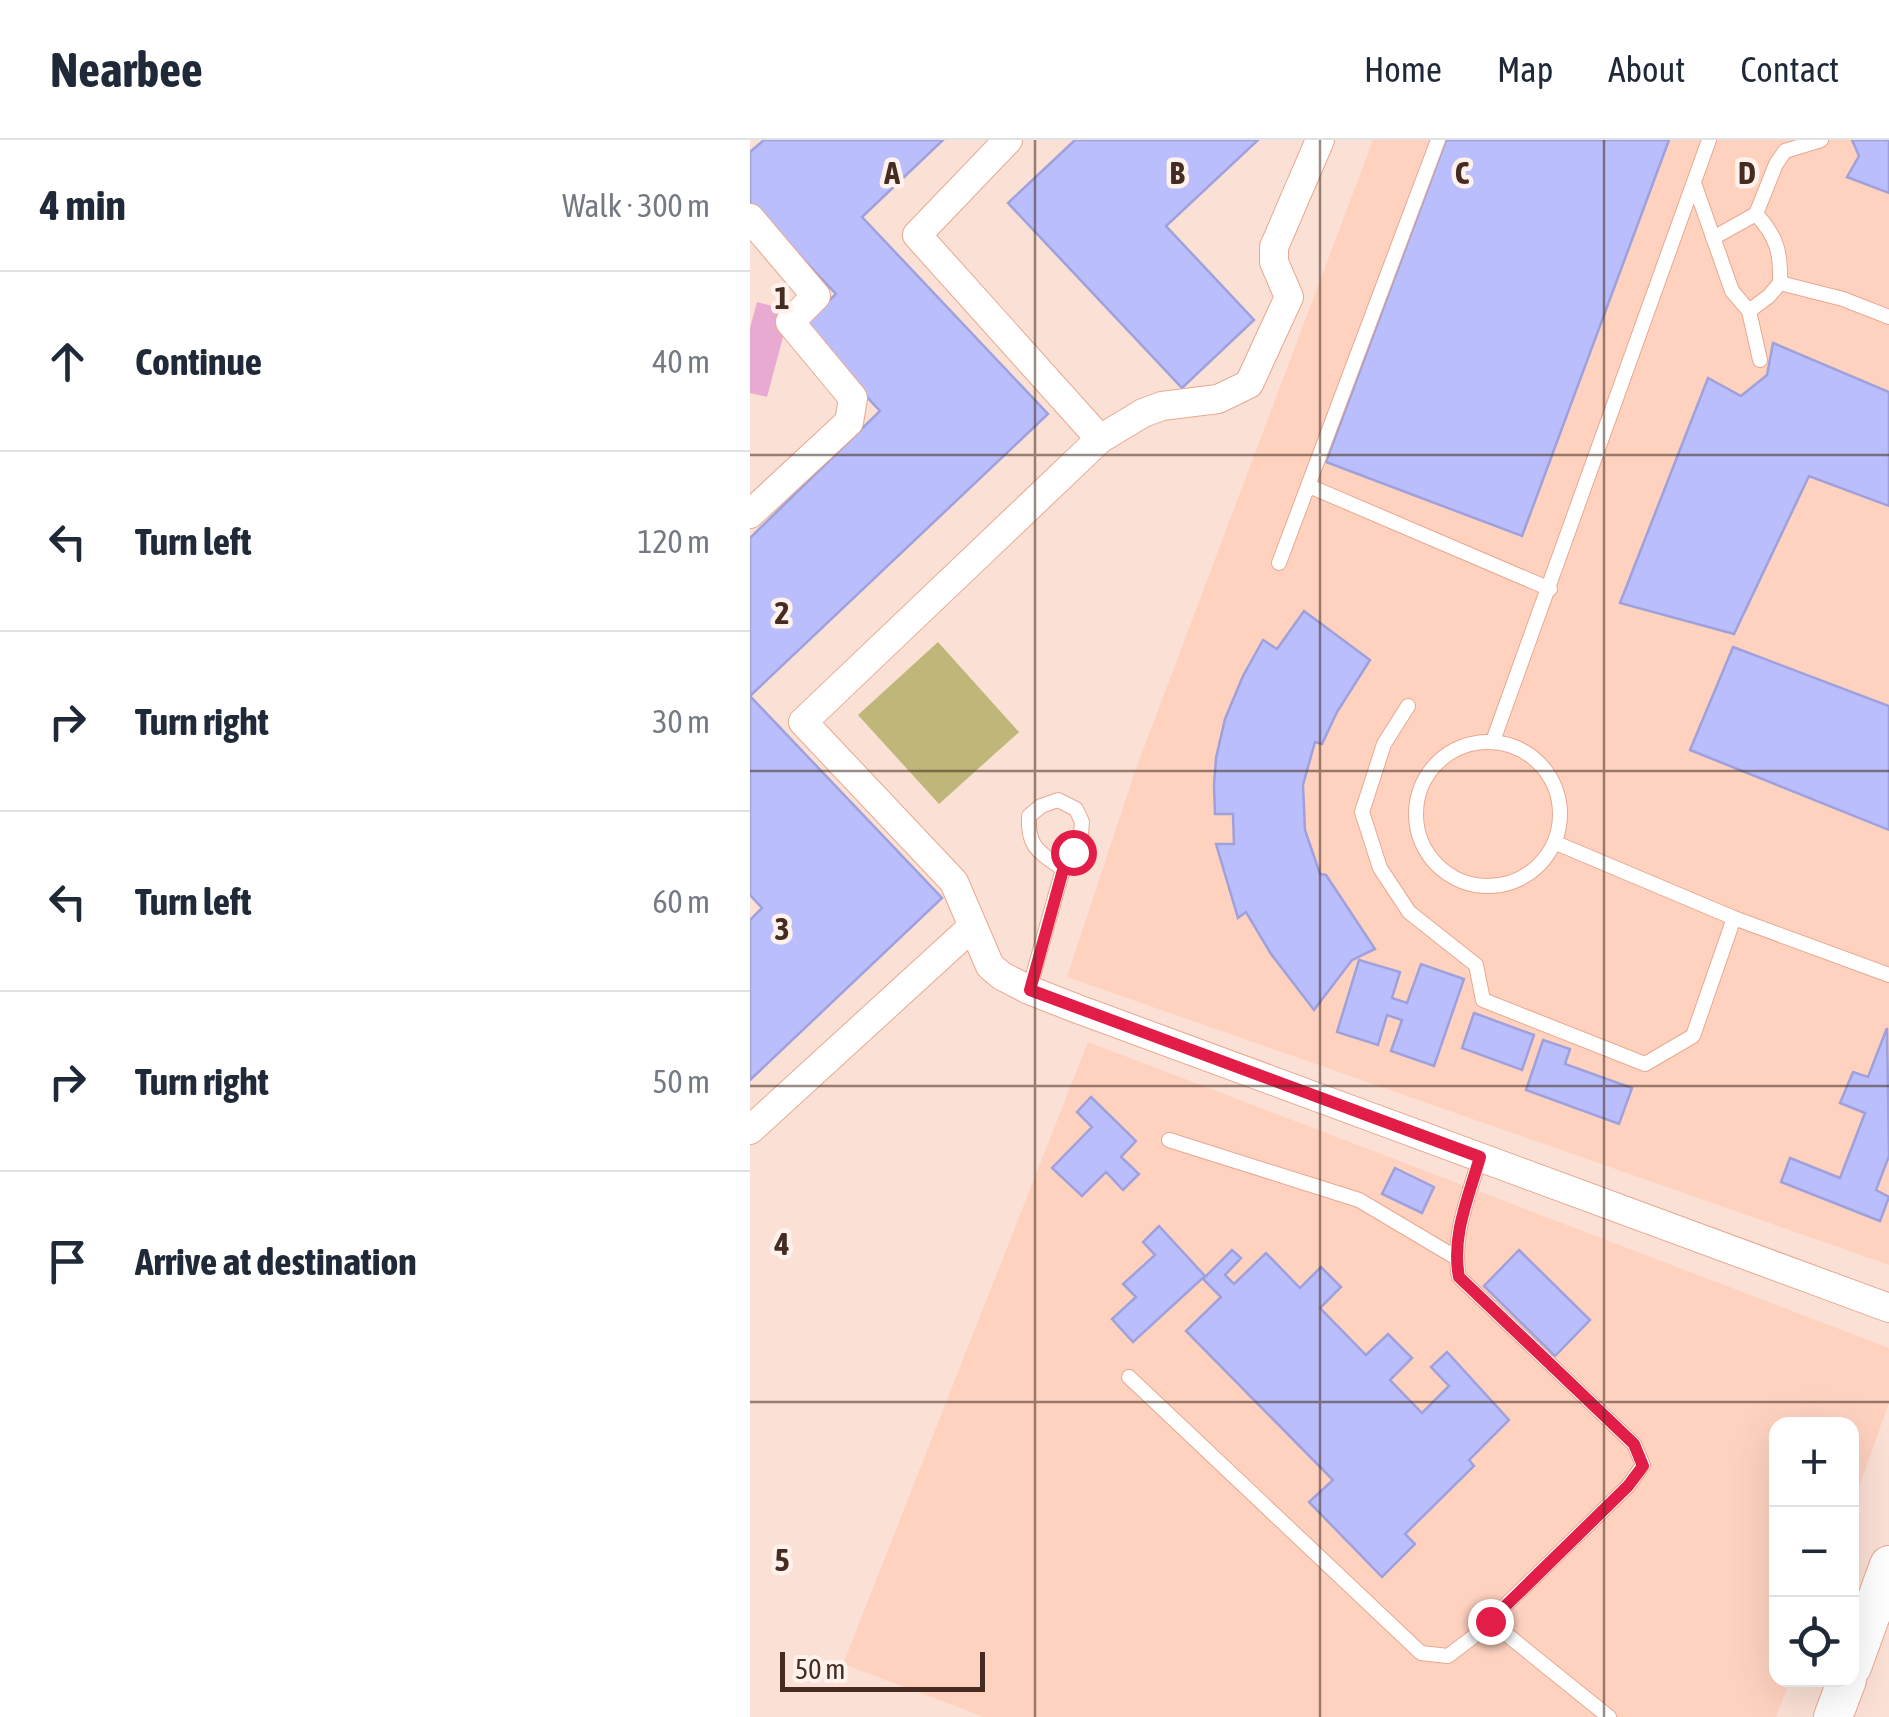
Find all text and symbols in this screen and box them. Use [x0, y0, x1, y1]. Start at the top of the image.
text: Nearbee [50, 42, 203, 97]
text: Home [1364, 49, 1442, 89]
text: Map [1497, 49, 1553, 89]
text: About [1608, 49, 1685, 89]
text: Contact [1740, 49, 1839, 89]
text: A [883, 154, 900, 191]
text: B [1169, 154, 1185, 191]
text: C [1455, 154, 1470, 191]
text: D [1738, 154, 1756, 191]
text: 4 min [40, 181, 126, 229]
text: Walk · 300 m [562, 187, 710, 224]
text: 1 [774, 279, 790, 316]
icon: ahead [40, 334, 95, 389]
text: Continue [135, 340, 262, 383]
text: 40 m [652, 343, 710, 380]
icon: left [40, 514, 95, 569]
text: Turn left [135, 520, 251, 563]
text: 120 m [637, 523, 710, 560]
text: 2 [774, 594, 790, 631]
icon: right [40, 694, 95, 749]
text: Turn right [135, 700, 269, 743]
text: 30 m [652, 703, 710, 740]
route start [1051, 830, 1097, 876]
icon: left [40, 874, 95, 929]
text: Turn left [135, 880, 251, 923]
text: 60 m [652, 883, 710, 920]
text: 3 [774, 910, 790, 947]
icon: right [40, 1054, 95, 1109]
text: Turn right [135, 1060, 269, 1103]
text: 50 m [652, 1063, 710, 1100]
text: 4 [773, 1225, 790, 1262]
icon: arrive [40, 1234, 95, 1289]
text: Arrive at destination [135, 1240, 417, 1283]
map controls [1769, 1417, 1859, 1687]
button: + [1769, 1417, 1859, 1507]
button: − [1769, 1507, 1859, 1597]
text: 5 [774, 1541, 790, 1578]
button: locate [1769, 1597, 1859, 1687]
route end [1468, 1599, 1514, 1645]
scale bar [780, 1647, 985, 1692]
text: 50 m [795, 1653, 845, 1685]

